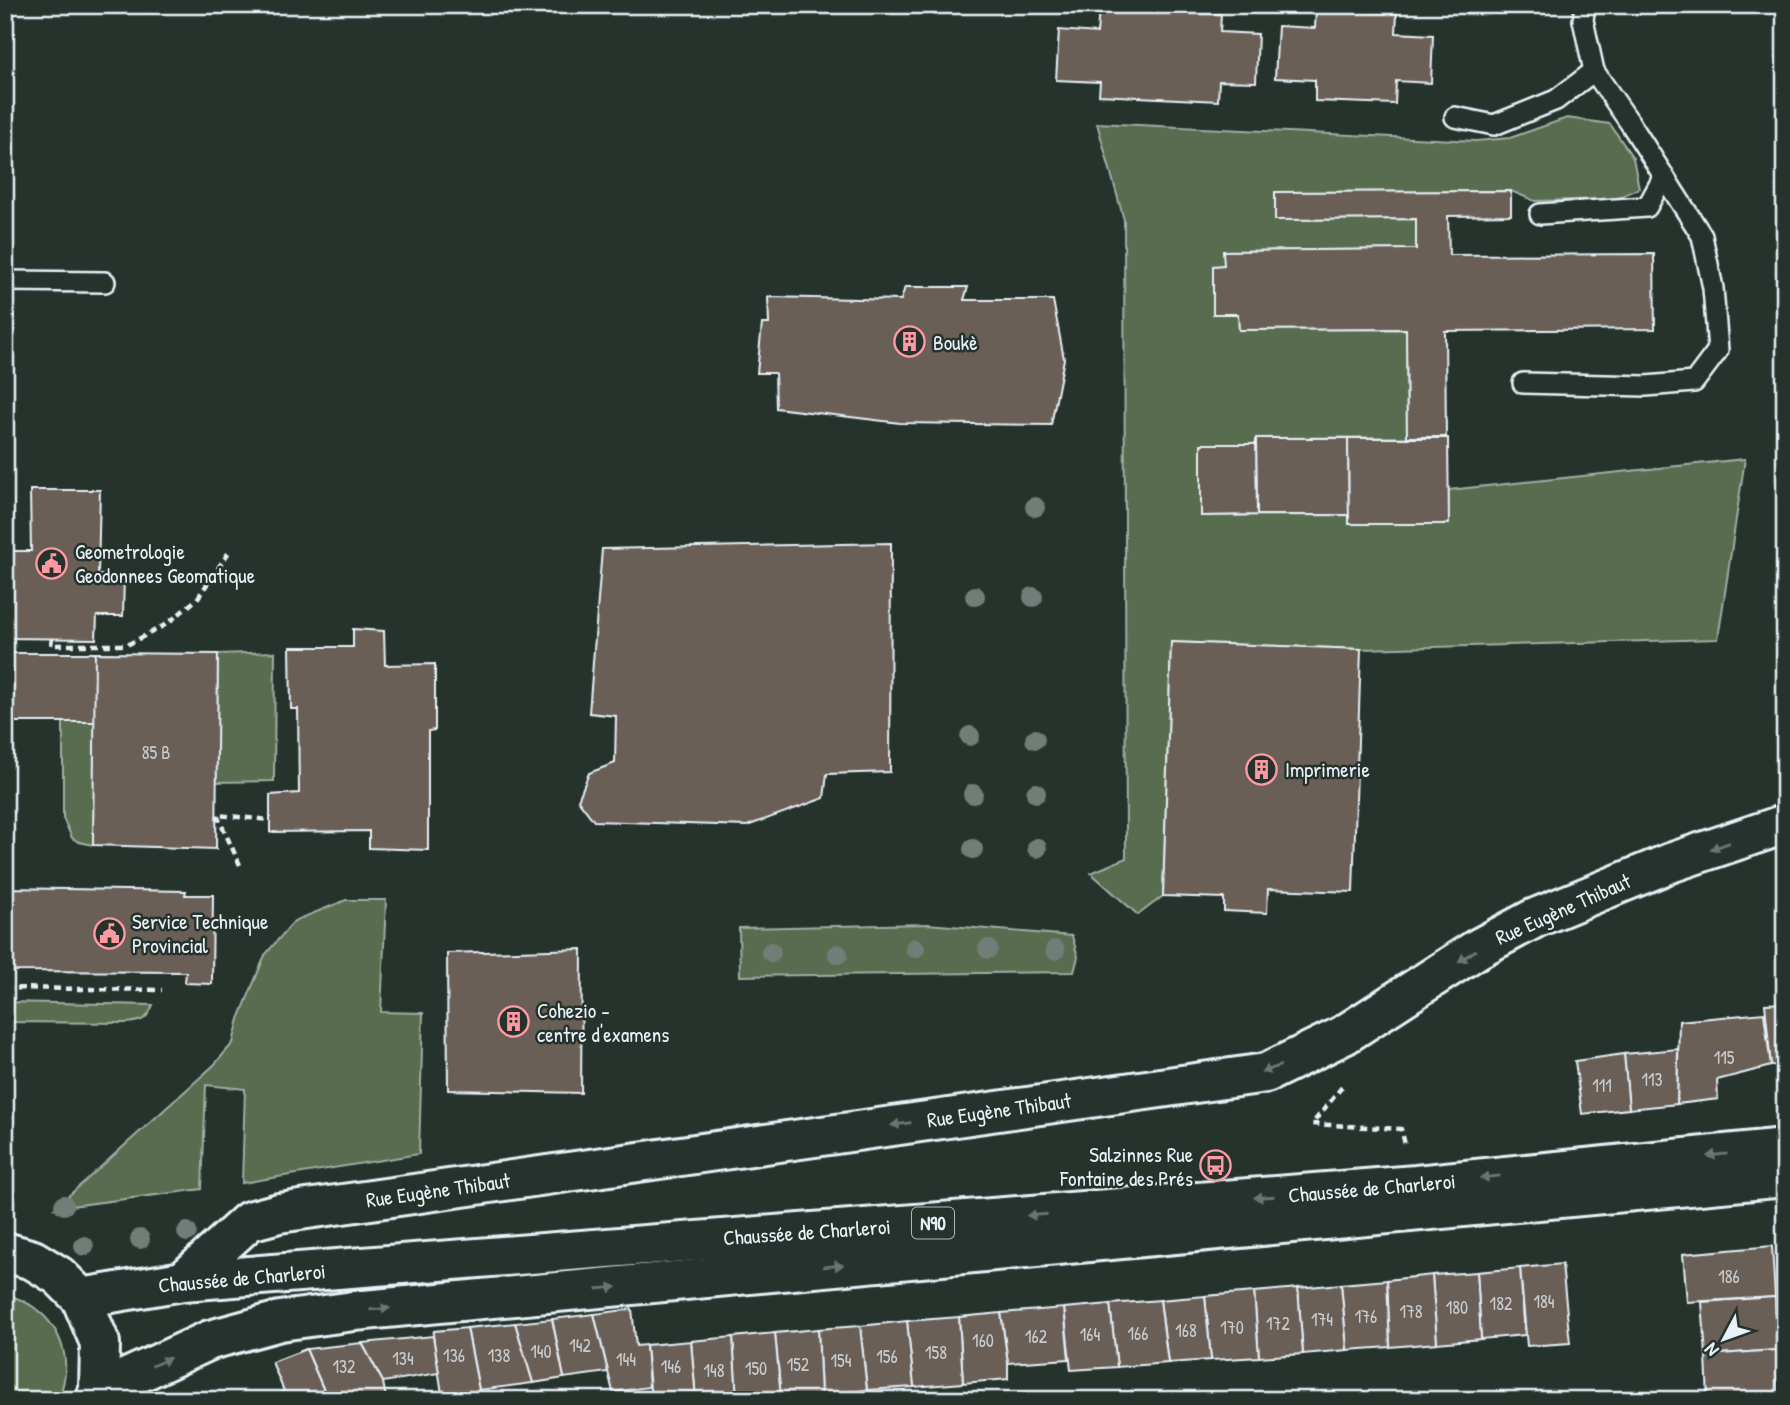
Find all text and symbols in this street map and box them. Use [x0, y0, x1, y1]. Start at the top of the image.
building icon: Boukè [893, 325, 927, 359]
place label: Boukè [933, 328, 978, 357]
place label: Geometrologie Geodonnees Geomatique [75, 537, 255, 590]
public building icon: Geometrologie Geodonnees Geomatique [35, 546, 69, 580]
house number: 85 B [142, 740, 170, 765]
building icon: Imprimerie [1245, 752, 1279, 786]
place label: Imprimerie [1285, 755, 1370, 784]
one-way arrow [1710, 841, 1731, 852]
street label: Rue Eugène Thibaut [1491, 866, 1636, 952]
place label: Service Technique Provincial [132, 907, 268, 960]
public building icon: Service Technique Provincial [92, 916, 126, 950]
one-way arrow [1457, 949, 1477, 962]
place label: Cohezio - centre d'examens [537, 996, 669, 1049]
building icon: Cohezio - centre d'examens [497, 1005, 531, 1039]
house number: 115 [1714, 1045, 1735, 1070]
one-way arrow [1260, 1064, 1281, 1075]
house number: 113 [1641, 1067, 1663, 1092]
house number: 111 [1592, 1073, 1612, 1098]
street label: Rue Eugène Thibaut [925, 1085, 1074, 1134]
one-way arrow [890, 1119, 912, 1130]
place label: Salzinnes Rue Fontaine des Prés [1059, 1140, 1193, 1193]
bus stop icon: Salzinnes Rue Fontaine des Prés [1199, 1149, 1233, 1183]
one-way arrow [1706, 1149, 1728, 1160]
street label: Rue Eugène Thibaut [364, 1165, 513, 1214]
street label: Chaussée de Charleroi [1287, 1166, 1457, 1210]
one-way arrow [1479, 1172, 1501, 1183]
one-way arrow [1253, 1192, 1275, 1203]
road number: N90 [912, 1208, 954, 1238]
one-way arrow [1026, 1209, 1048, 1220]
street label: Chaussée de Charleroi [722, 1212, 892, 1252]
street label: Chaussée de Charleroi [157, 1256, 327, 1300]
one-way arrow [823, 1261, 845, 1272]
house number: 186 [1718, 1264, 1740, 1289]
one-way arrow [596, 1282, 618, 1293]
house number: 184 [1533, 1289, 1555, 1314]
house number: 182 [1490, 1291, 1513, 1316]
house number: 180 [1446, 1295, 1468, 1320]
house number: 178 [1399, 1299, 1423, 1324]
one-way arrow [370, 1303, 392, 1314]
house number: 176 [1355, 1304, 1377, 1329]
north arrow [1688, 1304, 1758, 1374]
house number: 174 [1311, 1307, 1333, 1332]
house number: 172 [1266, 1311, 1291, 1336]
house number: 170 [1220, 1315, 1244, 1340]
house number: 168 [1175, 1318, 1197, 1343]
house number: 166 [1128, 1321, 1148, 1346]
house number: 164 [1080, 1322, 1100, 1347]
house number: 162 [1025, 1324, 1048, 1349]
house number: 160 [972, 1328, 994, 1353]
house number: 142 [569, 1333, 591, 1358]
text: N [1698, 1338, 1724, 1362]
house number: 140 [530, 1339, 552, 1364]
house number: 158 [925, 1340, 947, 1365]
house number: 136 [443, 1343, 465, 1368]
house number: 138 [488, 1343, 510, 1368]
house number: 156 [876, 1344, 898, 1369]
house number: 134 [392, 1346, 414, 1371]
house number: 144 [616, 1347, 636, 1372]
house number: 154 [831, 1348, 852, 1373]
house number: 152 [787, 1352, 810, 1377]
house number: 132 [332, 1354, 356, 1379]
house number: 146 [661, 1354, 681, 1379]
one-way arrow [151, 1356, 171, 1368]
house number: 150 [745, 1356, 767, 1381]
house number: 148 [703, 1358, 725, 1383]

